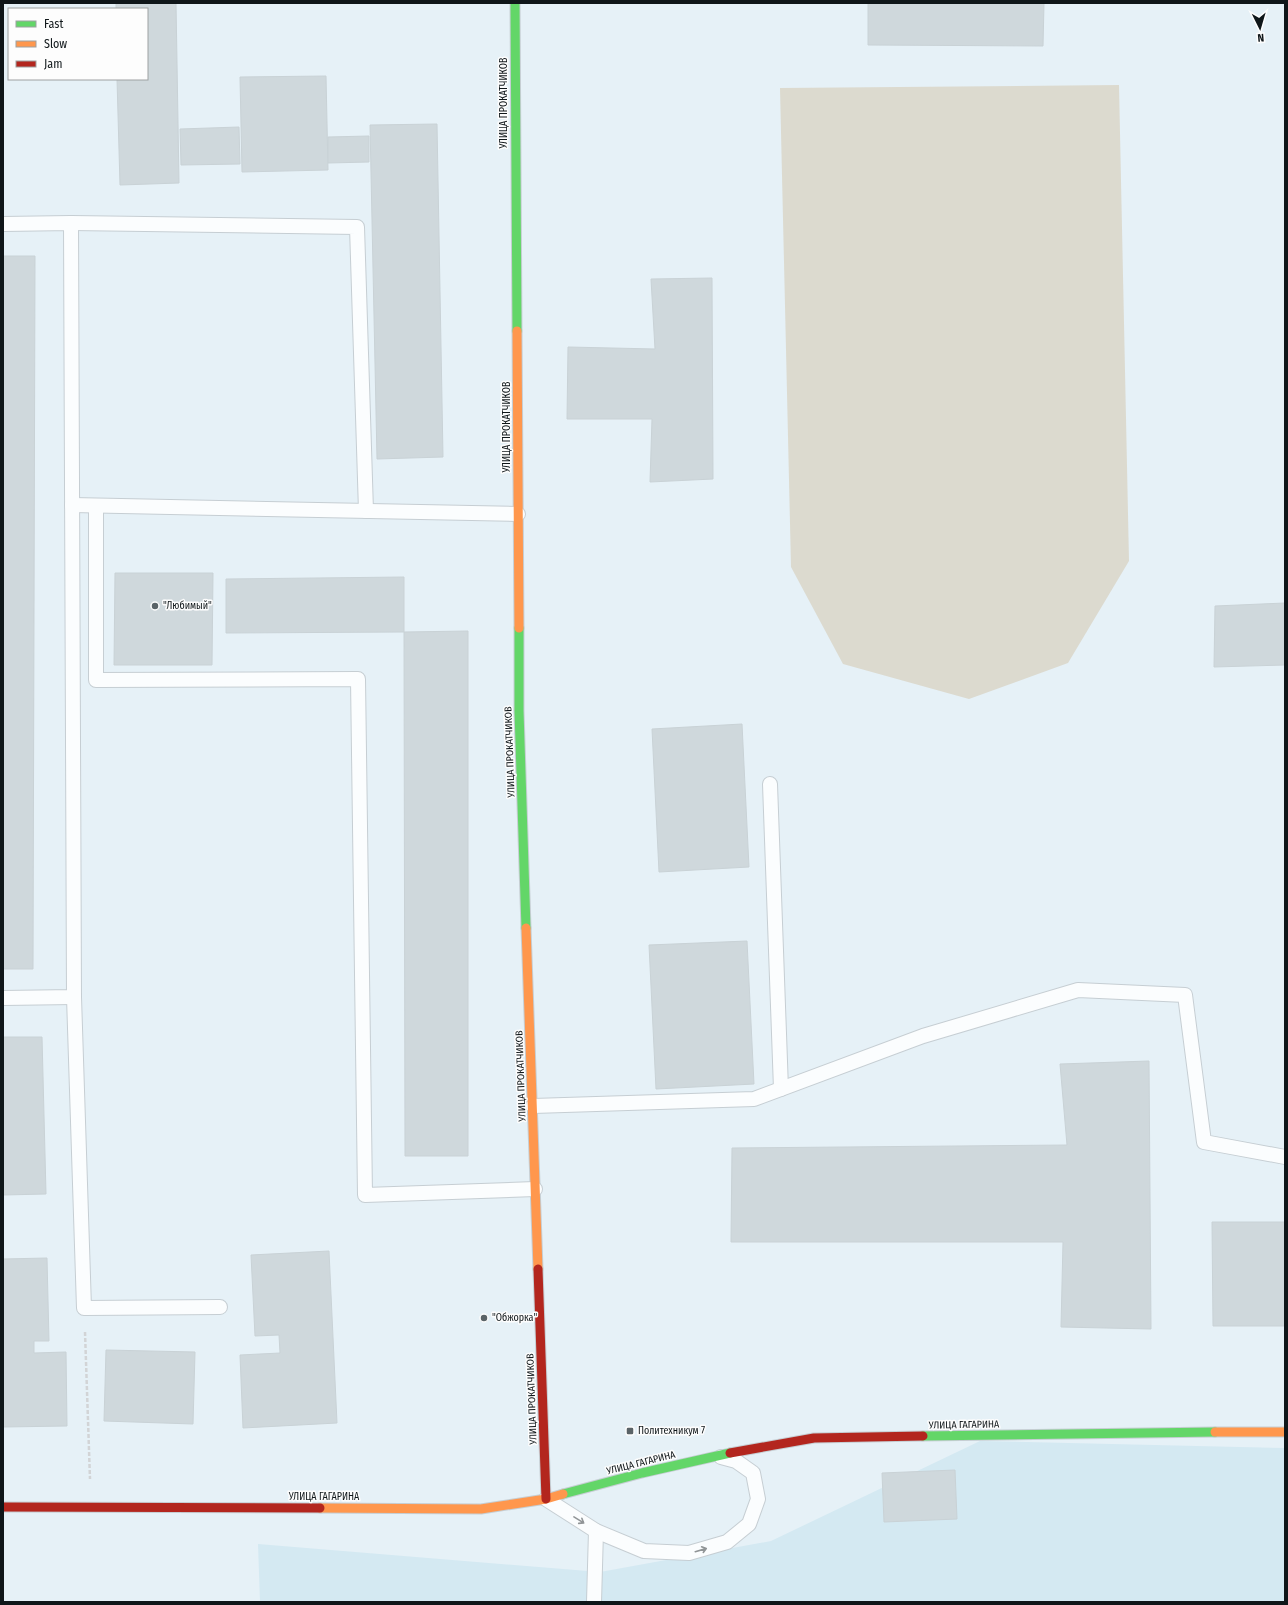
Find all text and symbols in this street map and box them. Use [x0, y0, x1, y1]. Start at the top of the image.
legend [8, 8, 148, 80]
north arrow [1240, 8, 1280, 48]
text: Fast [44, 17, 63, 31]
text: N [1257, 31, 1265, 44]
text: Slow [44, 37, 67, 51]
text: Jam [44, 57, 62, 71]
street label: УЛИЦА ПРОКАТЧИКОВ [498, 57, 510, 150]
street label: УЛИЦА ПРОКАТЧИКОВ [501, 381, 513, 474]
place label: "Любимый" [163, 600, 212, 612]
marker: "Любимый" [150, 601, 160, 611]
street label: УЛИЦА ПРОКАТЧИКОВ [502, 706, 518, 799]
street label: УЛИЦА ПРОКАТЧИКОВ [513, 1030, 529, 1123]
place label: "Обжорка" [492, 1312, 537, 1324]
marker: "Обжорка" [479, 1313, 489, 1323]
street label: УЛИЦА ПРОКАТЧИКОВ [524, 1353, 540, 1446]
street label: УЛИЦА ГАГАРИНА [928, 1418, 1000, 1432]
place label: Политехникум 7 [638, 1425, 705, 1437]
marker: Политехникум 7 [625, 1426, 635, 1436]
street label: УЛИЦА ГАГАРИНА [604, 1448, 677, 1478]
street label: УЛИЦА ГАГАРИНА [288, 1491, 360, 1503]
one-way arrow [573, 1516, 584, 1524]
one-way arrow [695, 1546, 708, 1553]

